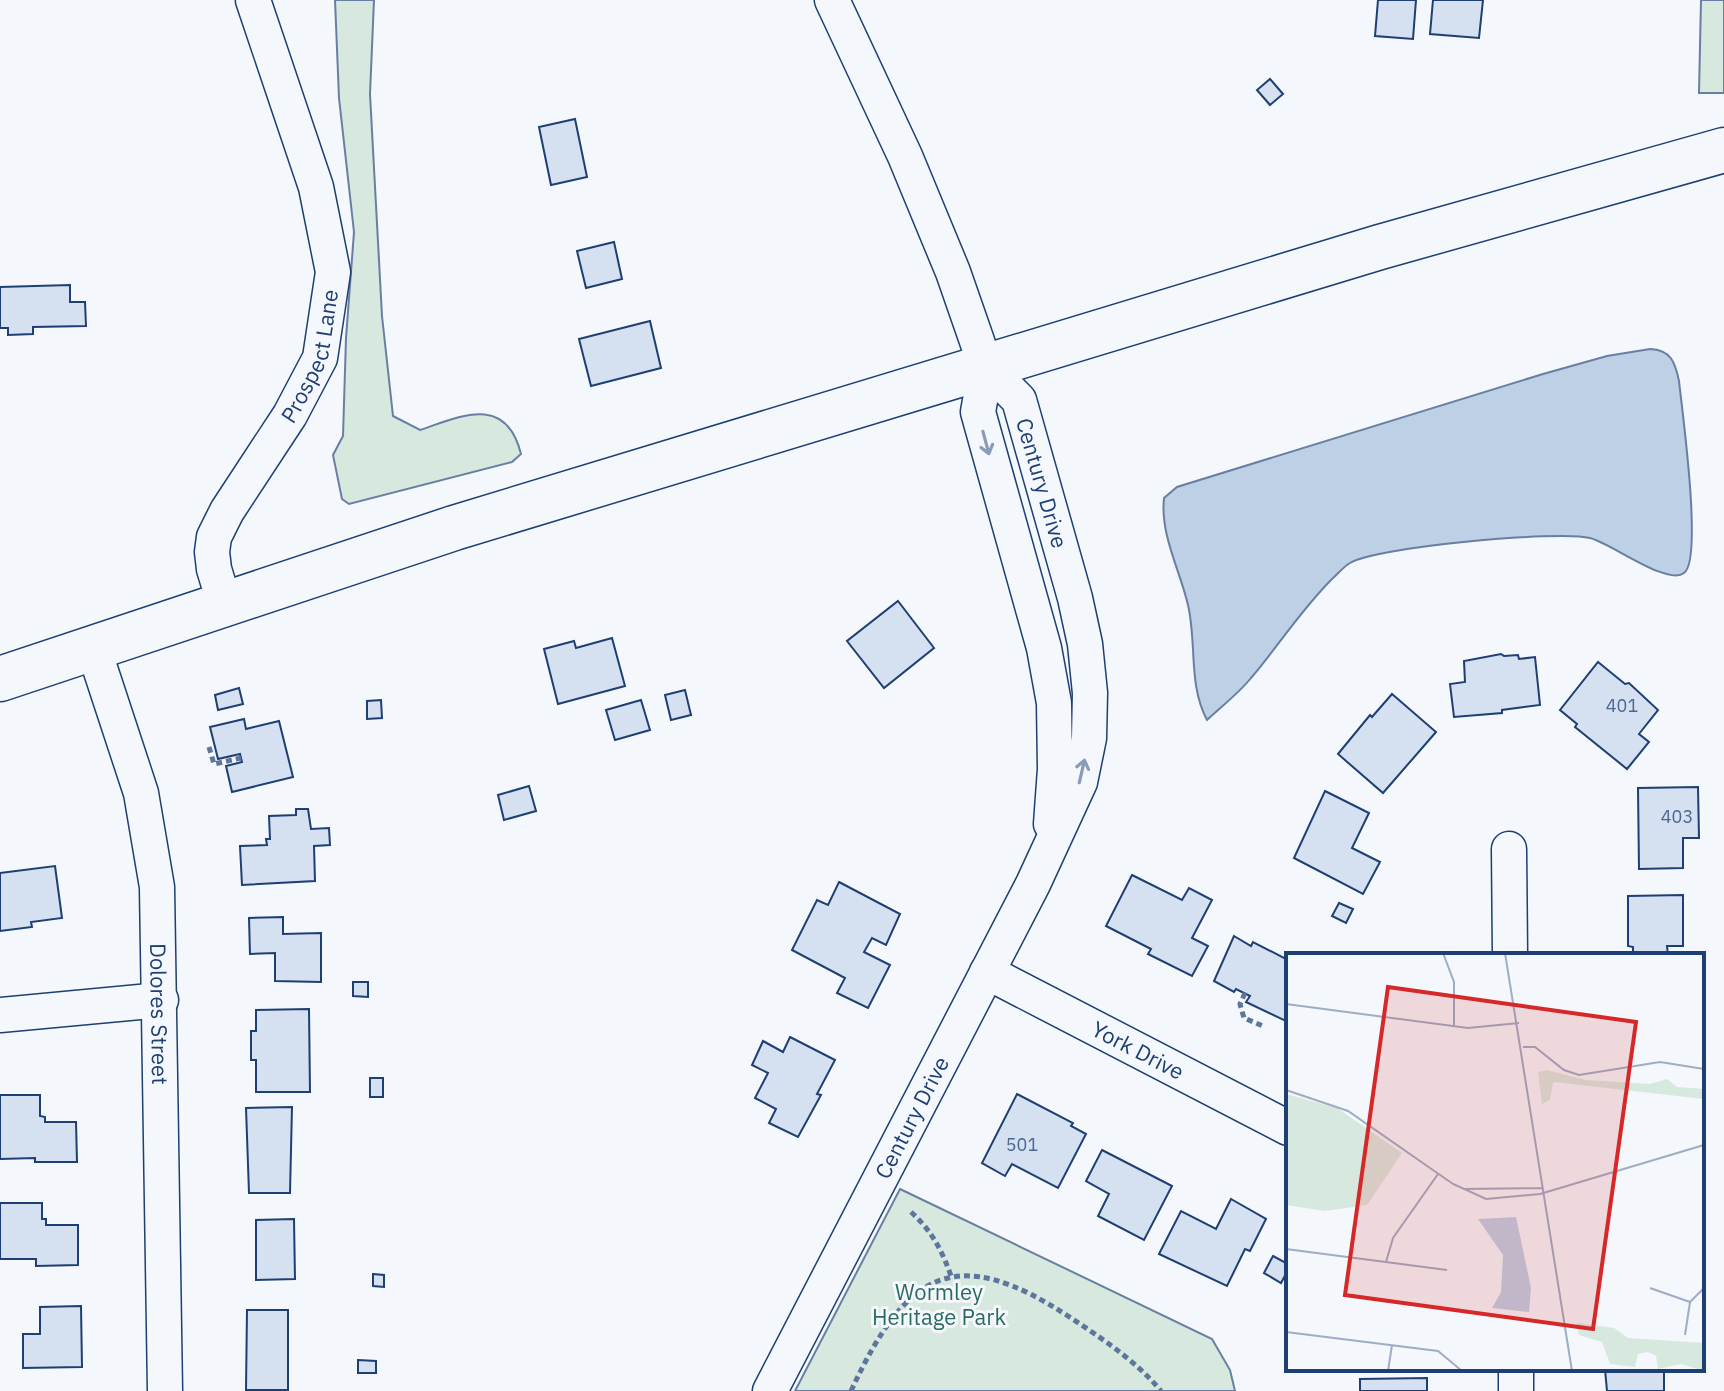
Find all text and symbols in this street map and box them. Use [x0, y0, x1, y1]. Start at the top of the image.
street label: Prospect Lane [274, 287, 344, 428]
street label: Century Drive [1010, 414, 1075, 551]
one-way arrow [980, 430, 995, 456]
house number: 401 [1606, 694, 1638, 717]
one-way arrow [1075, 758, 1090, 784]
house number: 403 [1661, 805, 1693, 828]
street label: Dolores Street [144, 943, 175, 1085]
inset map [1286, 953, 1704, 1371]
street label: York Drive [1087, 1014, 1189, 1086]
street label: Century Drive [868, 1051, 955, 1184]
house number: 501 [1006, 1133, 1038, 1156]
park label: Wormley Heritage Park [872, 1277, 1006, 1331]

